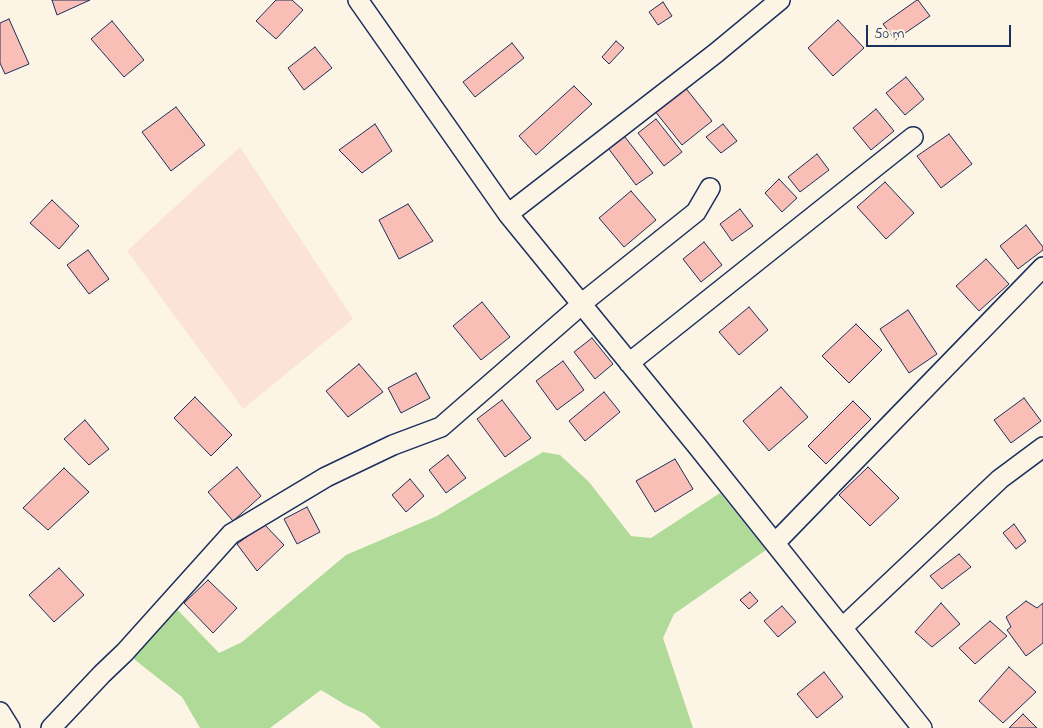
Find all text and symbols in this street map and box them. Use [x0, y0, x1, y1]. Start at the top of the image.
scale bar [868, 15, 1013, 47]
text: 50 m [874, 23, 904, 45]

